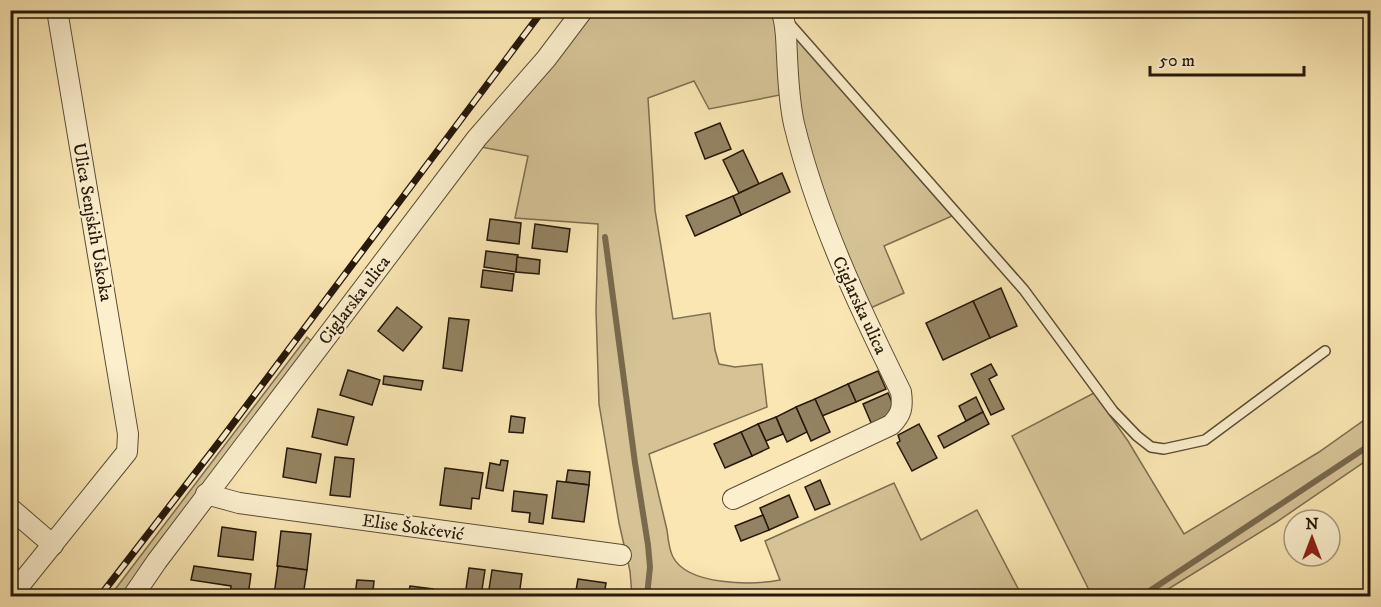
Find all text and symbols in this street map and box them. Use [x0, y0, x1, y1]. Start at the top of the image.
scale bar [1150, 39, 1304, 77]
text: 50 m [1159, 50, 1195, 72]
street label: Ulica Senjskih Uskoka [67, 141, 117, 303]
street label: Ciglarska ulica [314, 252, 396, 349]
street label: Ciglarska ulica [827, 253, 892, 358]
north arrow [1282, 508, 1342, 568]
street label: Elise Šokčević [361, 509, 466, 546]
text: N [1305, 514, 1319, 534]

